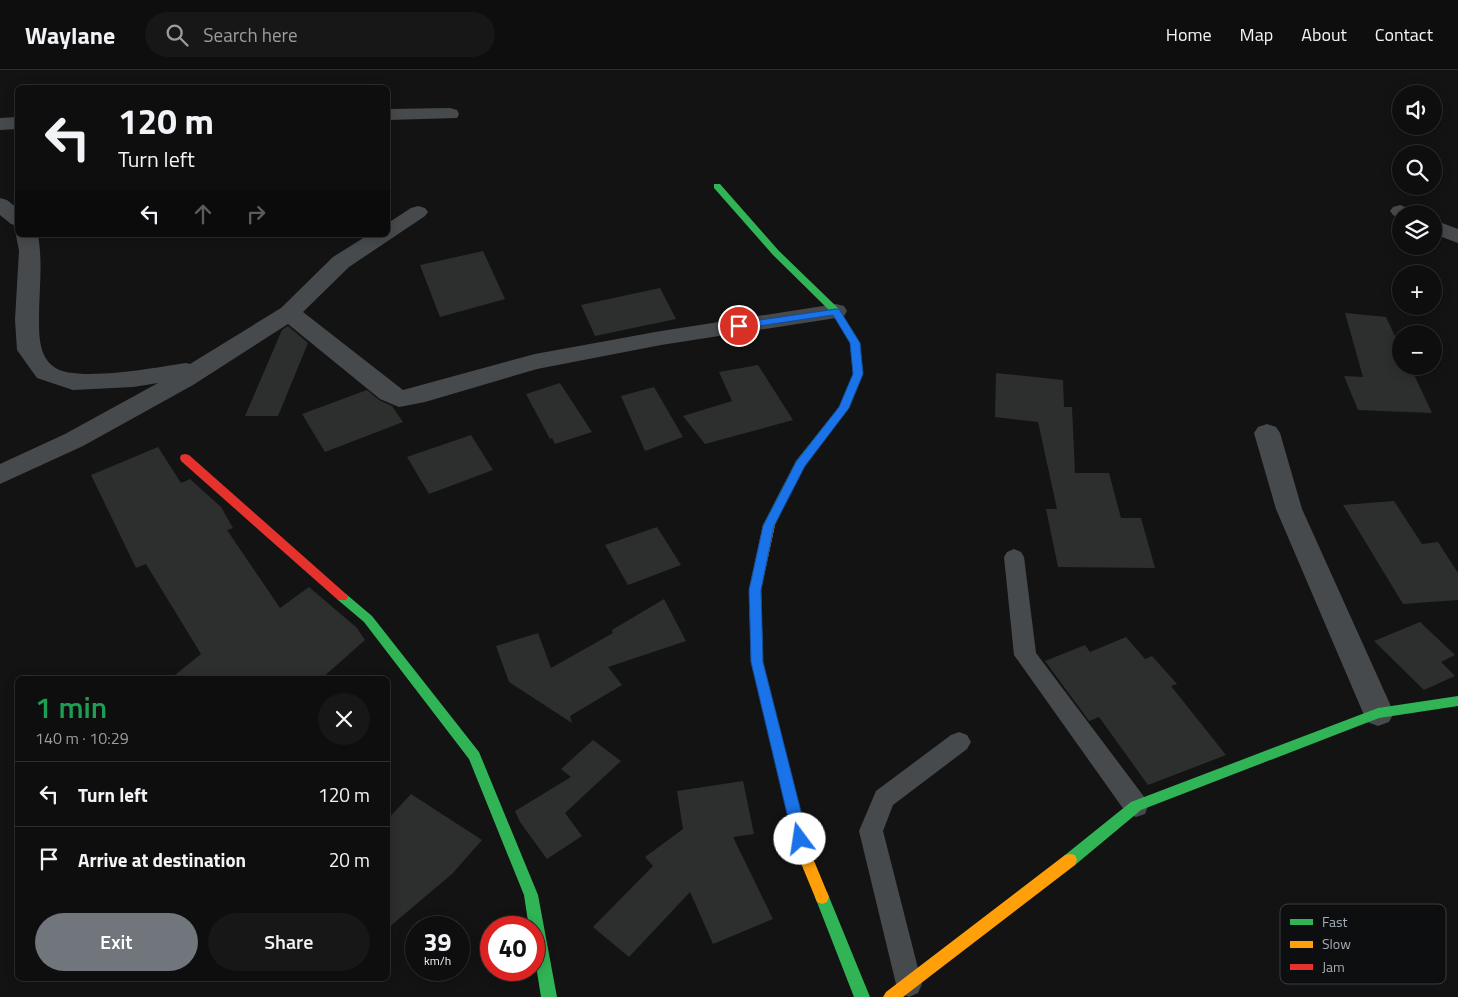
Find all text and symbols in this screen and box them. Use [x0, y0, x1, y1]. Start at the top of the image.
search box [145, 12, 495, 57]
text: Waylane [25, 17, 115, 53]
text: Search here [203, 20, 298, 49]
icon: search [163, 21, 191, 49]
text: Home [1166, 21, 1212, 48]
text: Map [1240, 21, 1273, 48]
text: About [1301, 21, 1347, 48]
text: Contact [1375, 21, 1433, 48]
map controls [1392, 85, 1442, 375]
button: sound [1392, 85, 1442, 135]
text: 120 m [118, 94, 214, 148]
icon: left [35, 105, 100, 170]
text: Turn left [118, 142, 195, 176]
button: search [1392, 145, 1442, 195]
icon: left [136, 200, 164, 228]
icon: ahead [189, 200, 217, 228]
icon: right [242, 200, 270, 228]
button: layers [1392, 205, 1442, 255]
button: + [1392, 265, 1442, 315]
pin [718, 305, 760, 347]
icon: arrive [725, 312, 753, 340]
button: − [1392, 325, 1442, 375]
text: 1 min [35, 684, 107, 730]
button: close [318, 693, 370, 745]
text: 140 m · 10:29 [35, 726, 129, 750]
icon: left [35, 780, 63, 808]
text: Turn left [78, 780, 148, 809]
text: 120 m [318, 780, 370, 809]
position arrow [773, 812, 825, 864]
icon: arrive [35, 845, 63, 873]
text: Arrive at destination [78, 845, 246, 874]
text: 20 m [329, 845, 370, 874]
legend [1280, 904, 1446, 984]
text: Fast [1322, 911, 1347, 932]
button: Exit [35, 913, 198, 971]
button: Share [208, 913, 370, 971]
speed limit sign: 40 [480, 916, 545, 981]
text: 39 [423, 923, 452, 961]
text: Slow [1322, 933, 1351, 954]
text: km/h [424, 951, 451, 970]
text: Jam [1322, 956, 1345, 977]

